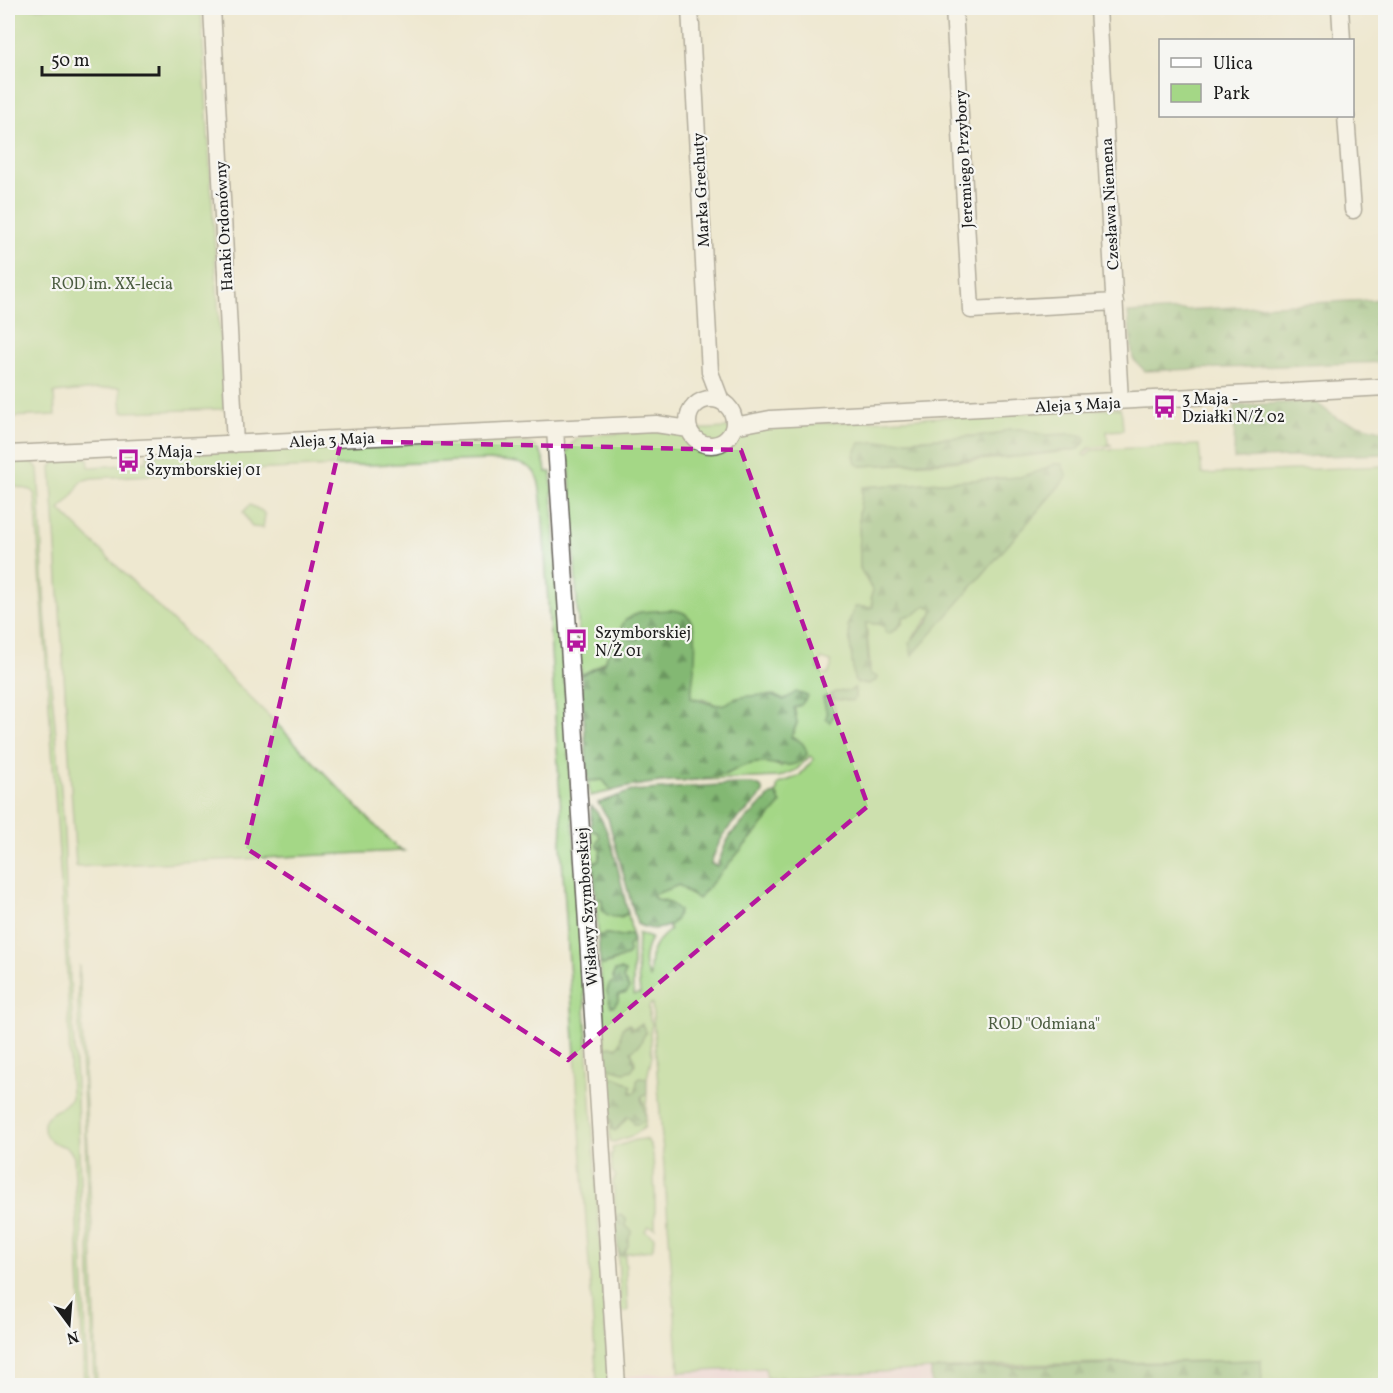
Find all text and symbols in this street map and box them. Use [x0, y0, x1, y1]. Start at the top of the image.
scale bar [42, 39, 159, 77]
legend [1159, 39, 1354, 117]
text: 50 m [51, 49, 90, 74]
text: Ulica [1213, 52, 1253, 77]
text: Park [1213, 82, 1250, 107]
street label: Jeremiego Przybory [950, 89, 980, 229]
street label: Marka Grechuty [688, 132, 716, 248]
street label: Czesława Niemena [1097, 137, 1125, 271]
street label: Hanki Ordonówny [211, 160, 239, 291]
park label: ROD im. XX-lecia [51, 274, 173, 296]
place label: 3 Maja - Działki N/Ż 02 [1182, 389, 1285, 429]
street label: Aleja 3 Maja [1035, 393, 1122, 419]
bus stop icon: 3 Maja - Działki N/Ż 02 [1151, 394, 1177, 420]
street label: Aleja 3 Maja [289, 428, 376, 454]
place label: 3 Maja - Szymborskiej 01 [146, 442, 261, 482]
bus stop icon: 3 Maja - Szymborskiej 01 [115, 447, 141, 473]
place label: Szymborskiej N/Ż 01 [595, 623, 691, 663]
bus stop icon: Szymborskiej N/Ż 01 [564, 628, 590, 654]
street label: Wisławy Szymborskiej [571, 827, 605, 987]
park label: ROD "Odmiana" [988, 1014, 1100, 1036]
north arrow [39, 1294, 99, 1354]
text: N [64, 1324, 81, 1349]

